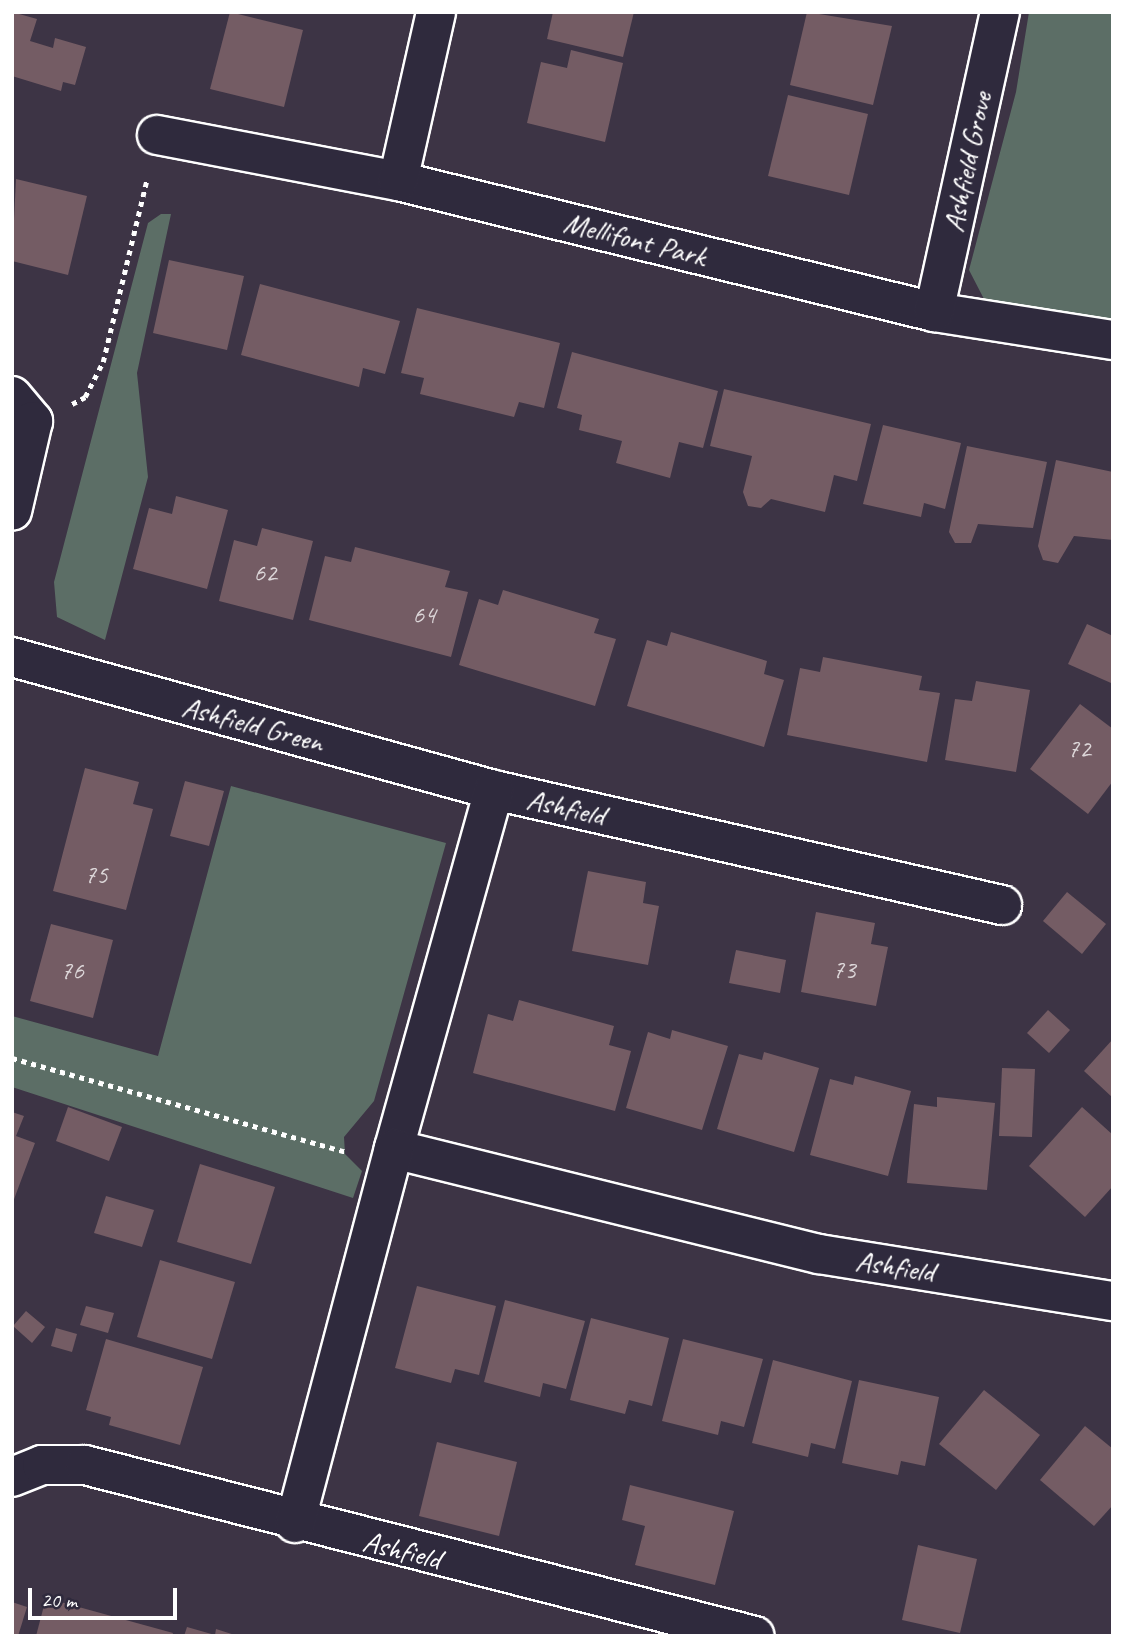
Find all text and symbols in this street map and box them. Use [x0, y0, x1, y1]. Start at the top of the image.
street label: Ashfield Grove [935, 89, 999, 235]
street label: Mellifont Park [560, 204, 710, 274]
house number: 62 [253, 557, 277, 589]
house number: 64 [412, 599, 436, 631]
street label: Ashfield Green [178, 688, 328, 760]
house number: 72 [1067, 733, 1091, 765]
street label: Ashfield [523, 781, 609, 833]
house number: 75 [84, 859, 108, 891]
house number: 73 [832, 954, 856, 986]
house number: 76 [60, 955, 84, 987]
street label: Ashfield [853, 1242, 937, 1290]
street label: Ashfield [359, 1523, 445, 1577]
scale bar [32, 1574, 180, 1618]
text: 20 m [41, 1587, 77, 1613]

